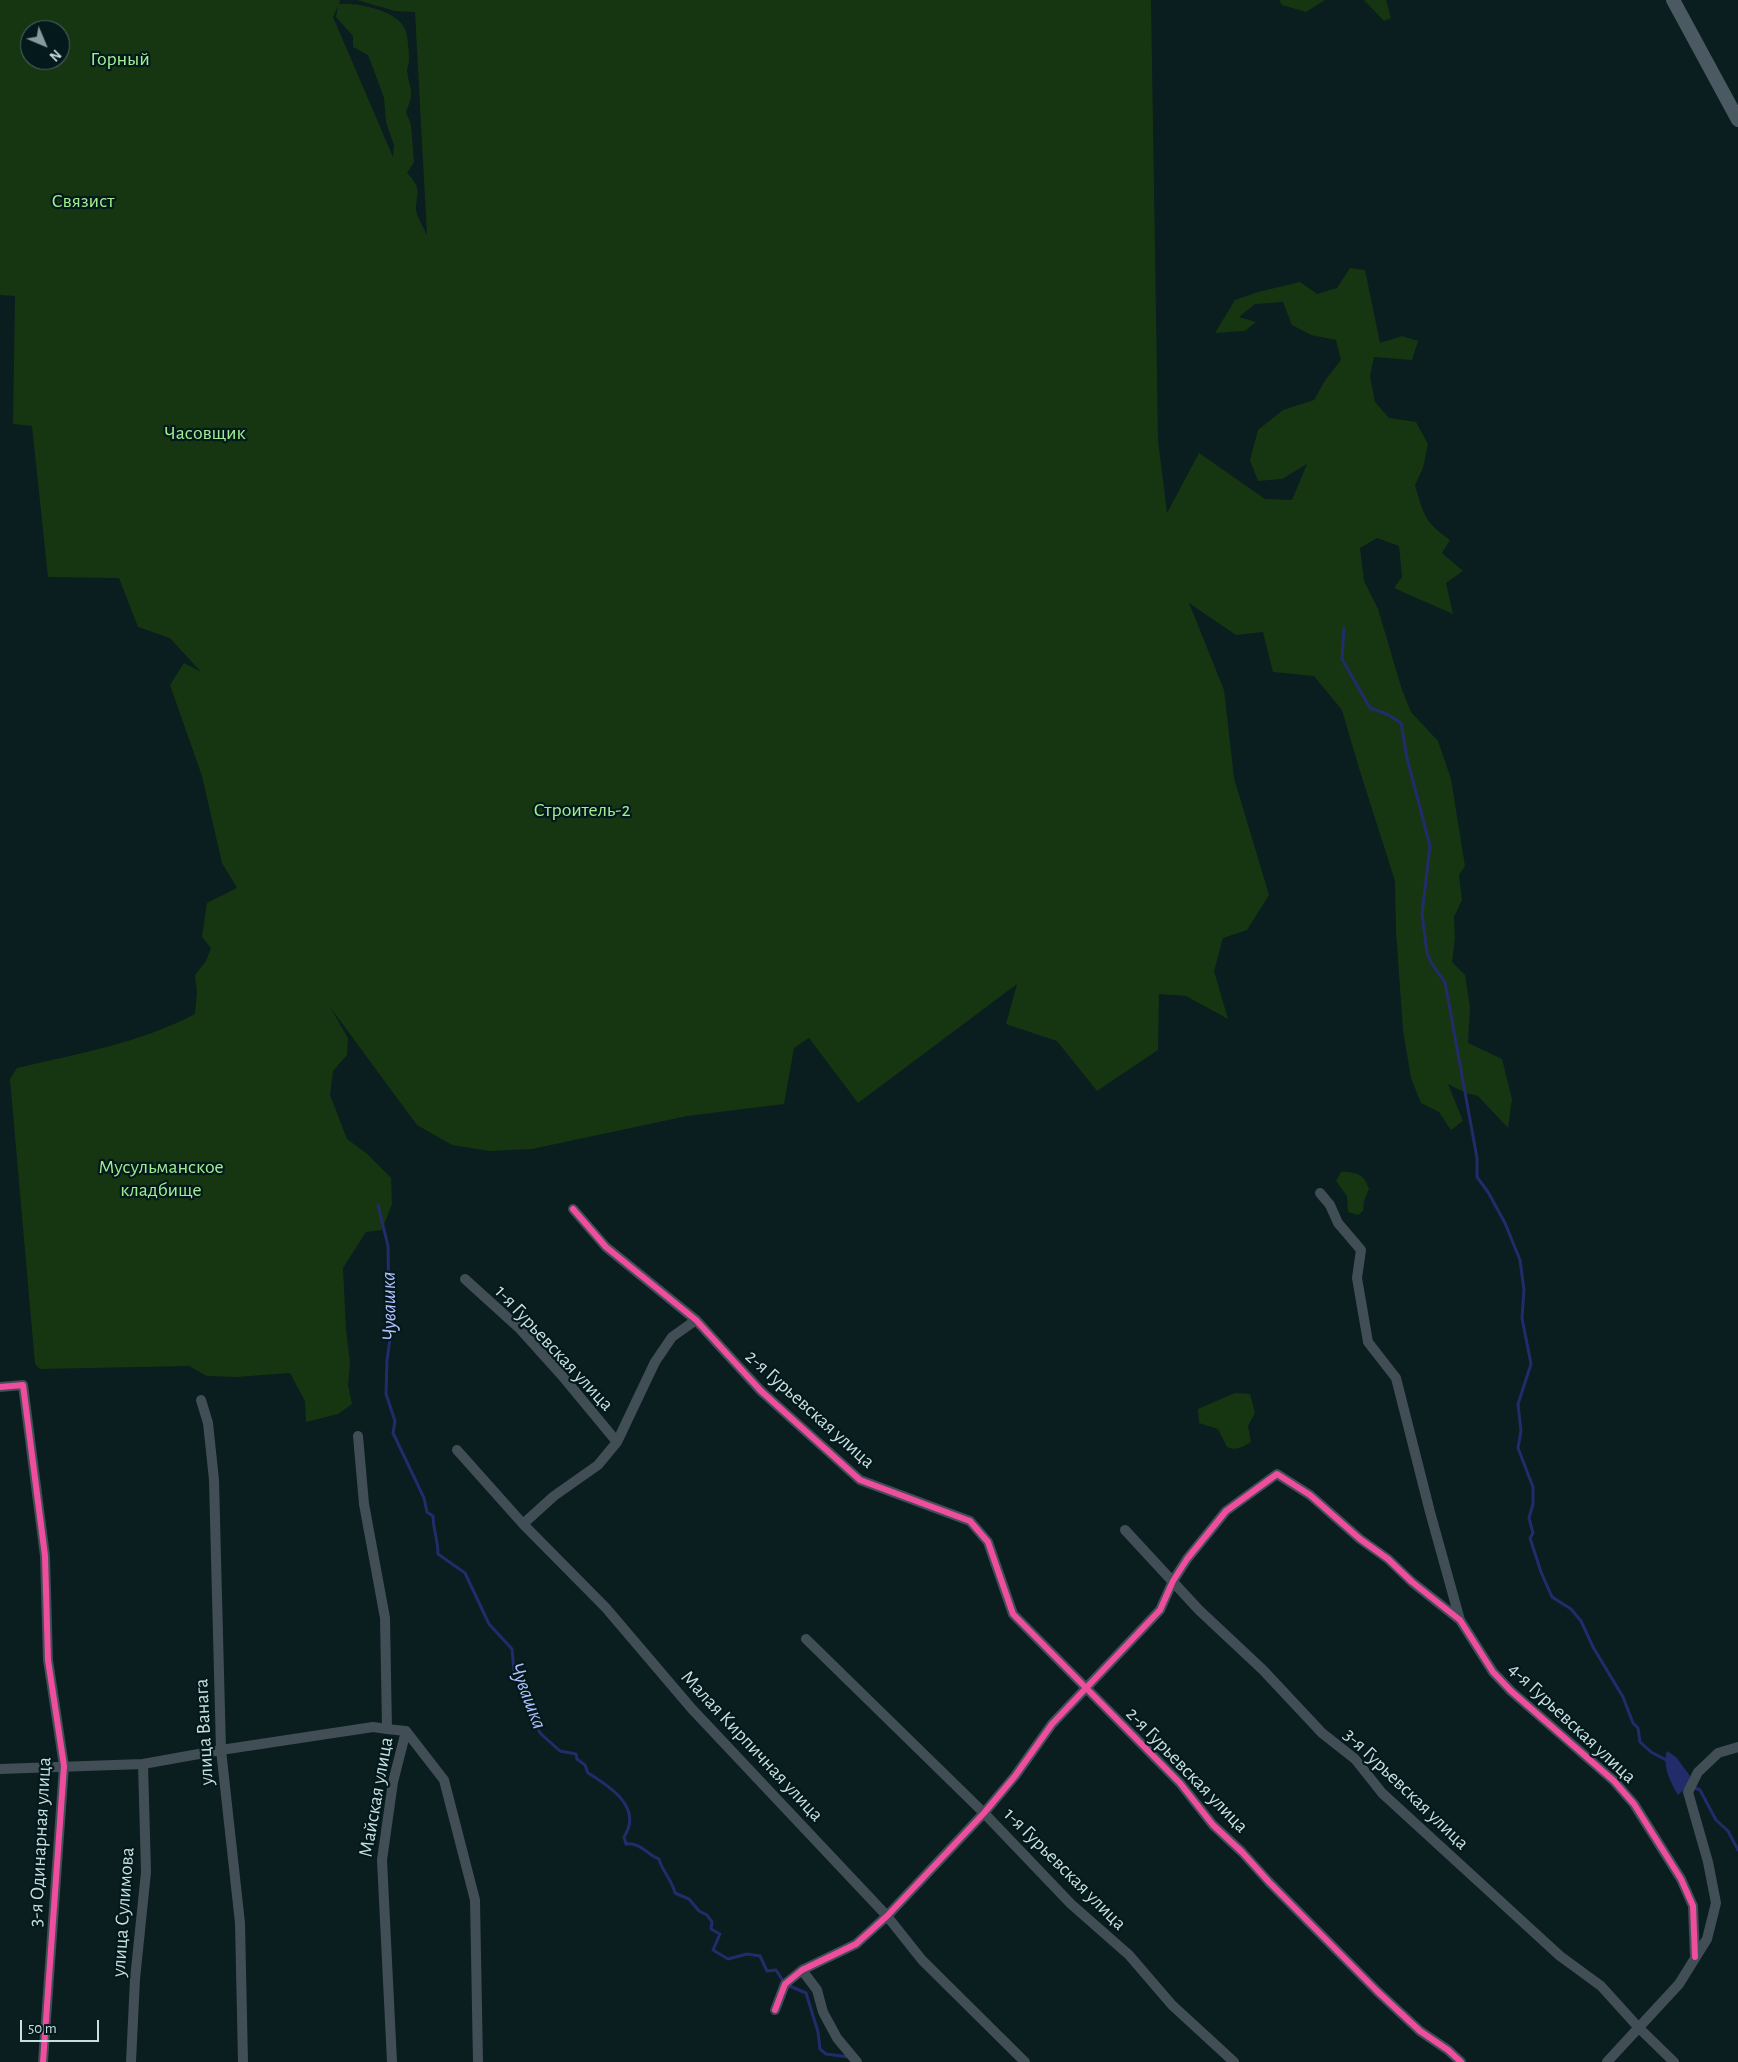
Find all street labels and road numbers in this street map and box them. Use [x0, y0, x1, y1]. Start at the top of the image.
street label: 1-я Гурьевская улица [489, 1280, 619, 1416]
street label: 2-я Гурьевская улица [740, 1345, 880, 1473]
street label: 4-я Гурьевская улица [1503, 1657, 1641, 1789]
street label: Малая Кирпичная улица [676, 1665, 828, 1827]
street label: улица Ванага [189, 1678, 219, 1786]
street label: 2-я Гурьевская улица [1121, 1702, 1253, 1838]
street label: 3-я Гурьевская улица [1338, 1723, 1474, 1855]
street label: Майская улица [354, 1735, 398, 1859]
street label: 3-я Одинарная улица [24, 1757, 56, 1927]
street label: 1-я Гурьевская улица [999, 1803, 1131, 1935]
street label: улица Сулимова [107, 1846, 139, 1978]

